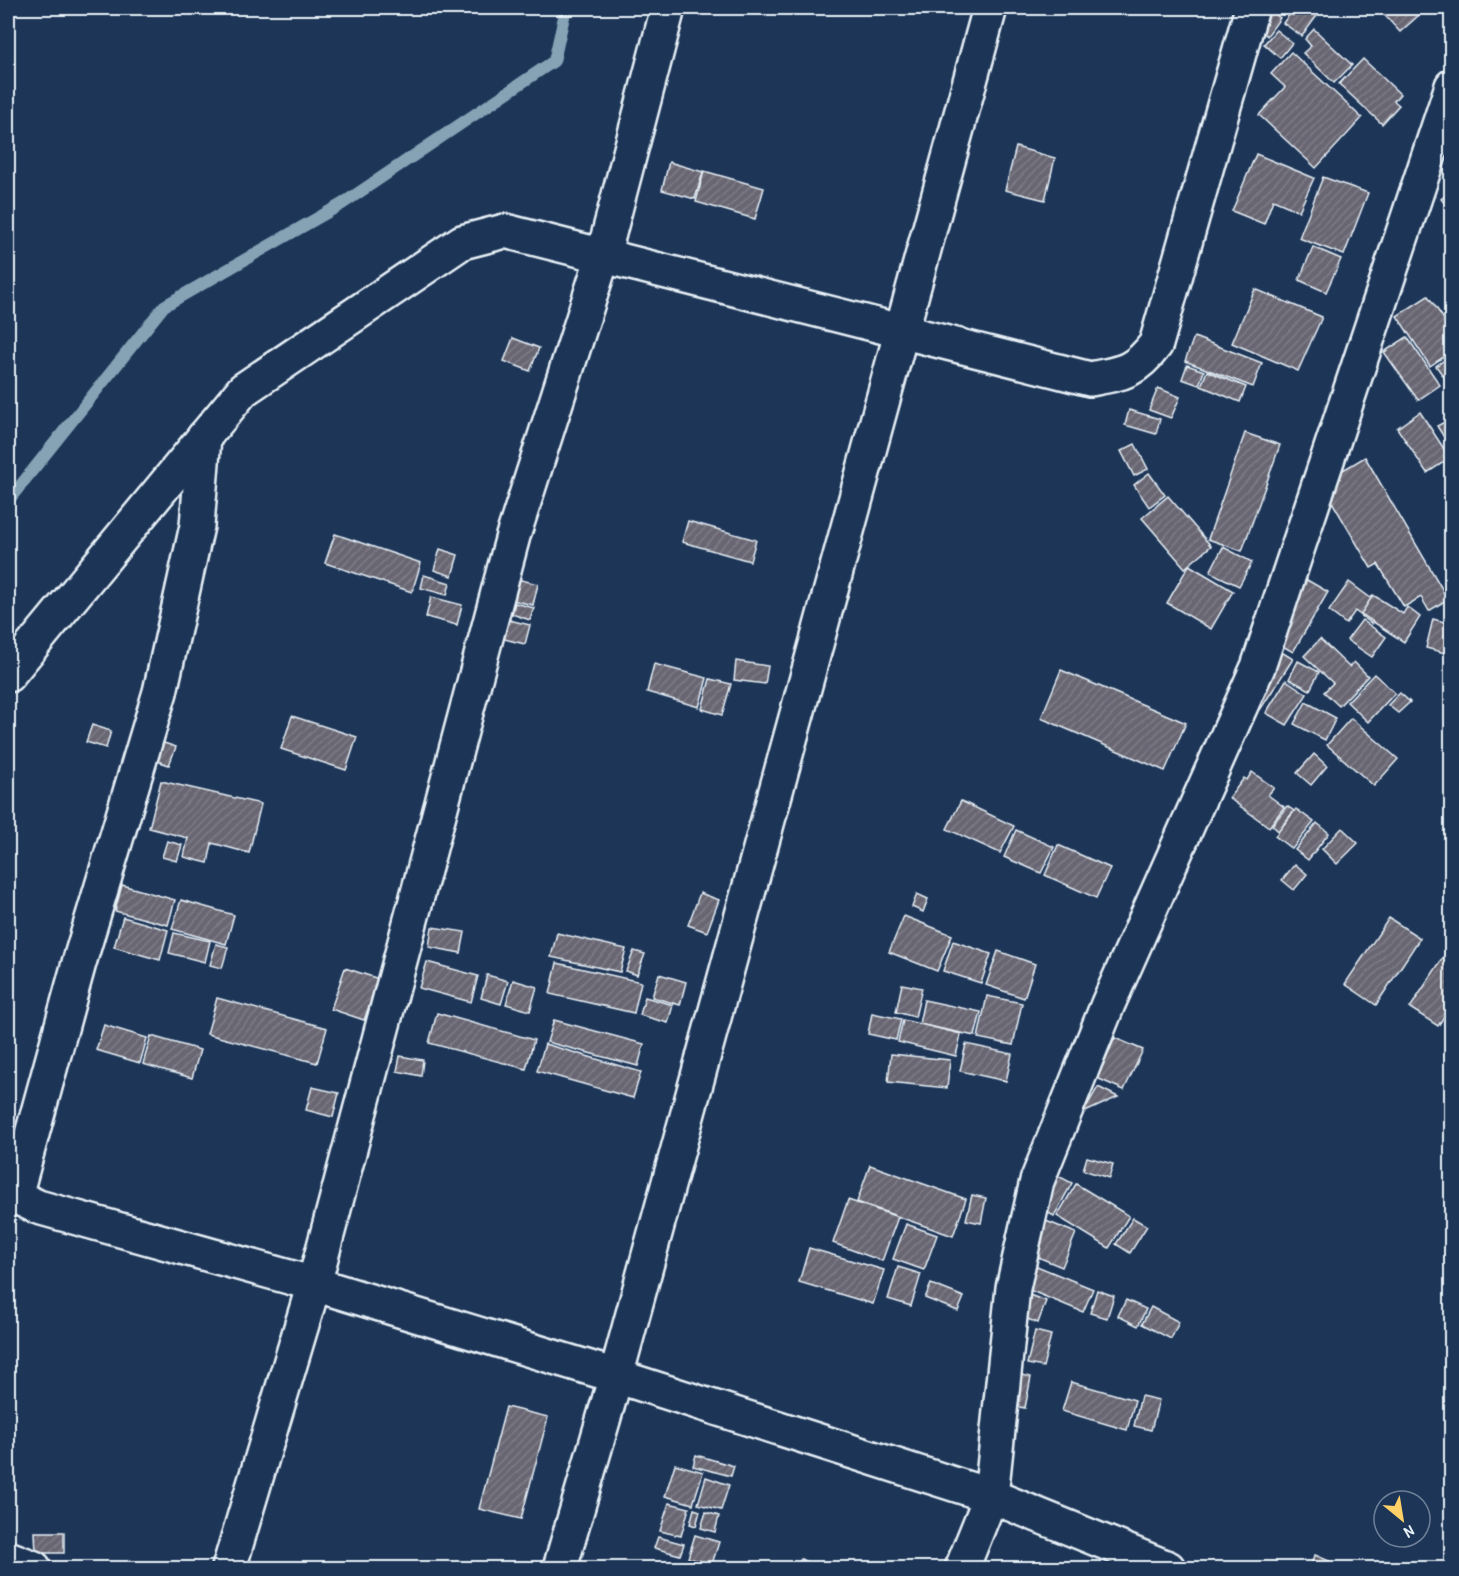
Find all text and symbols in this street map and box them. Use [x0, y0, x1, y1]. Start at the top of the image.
north arrow [1372, 1489, 1432, 1549]
text: N [1400, 1520, 1419, 1544]

